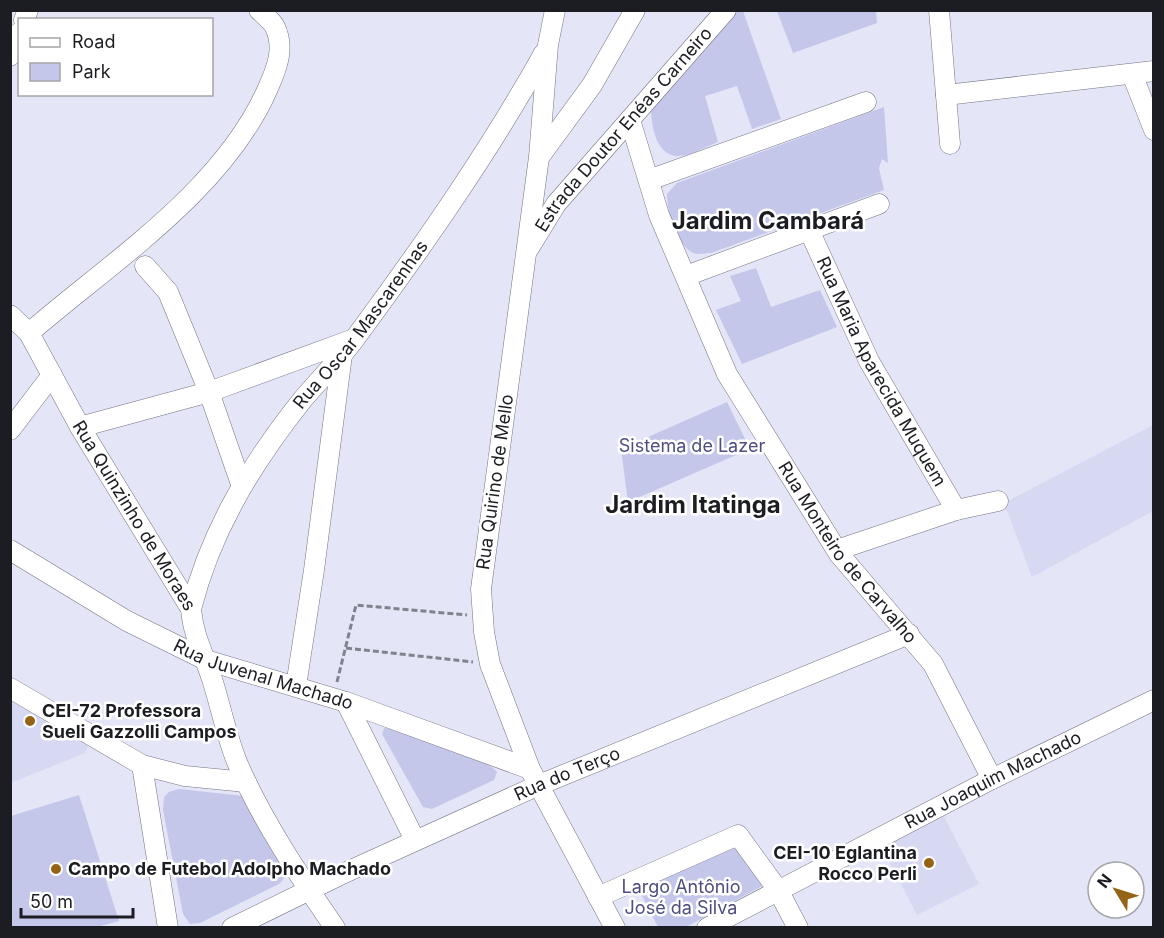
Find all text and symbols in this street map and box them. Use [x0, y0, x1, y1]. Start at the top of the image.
legend [18, 18, 213, 96]
street label: Estrada Doutor Enéas Carneiro [531, 23, 716, 235]
text: Road [72, 31, 115, 52]
text: Park [72, 61, 111, 82]
district label: Jardim Cambará [672, 206, 864, 235]
street label: Rua Oscar Mascarenhas [288, 236, 432, 413]
street label: Rua Maria Aparecida Muquem [813, 253, 951, 490]
street label: Rua Quirino de Mello [472, 393, 517, 571]
street label: Rua Quinzinho de Moraes [69, 417, 200, 614]
park label: Sistema de Lazer [619, 435, 765, 456]
street label: Rua Monteiro de Carvalho [774, 458, 922, 647]
district label: Jardim Itatinga [605, 490, 781, 519]
street label: Rua Juvenal Machado [170, 635, 356, 714]
place label: CEI-72 Professora Sueli Gazzolli Campos [42, 700, 237, 742]
marker: CEI-72 Professora Sueli Gazzolli Campos [23, 714, 37, 728]
street label: Rua Joaquim Machado [901, 726, 1084, 833]
street label: Rua do Terço [511, 742, 623, 805]
place label: CEI-10 Eglantina Rocco Perli [773, 842, 917, 884]
marker: CEI-10 Eglantina Rocco Perli [922, 856, 936, 870]
place label: Campo de Futebol Adolpho Machado [68, 858, 391, 879]
north arrow [1086, 860, 1146, 920]
marker: Campo de Futebol Adolpho Machado [49, 862, 63, 876]
text: N [1093, 870, 1116, 892]
park label: Largo Antônio José da Silva [621, 876, 741, 918]
scale bar [21, 881, 134, 919]
text: 50 m [30, 891, 73, 912]

